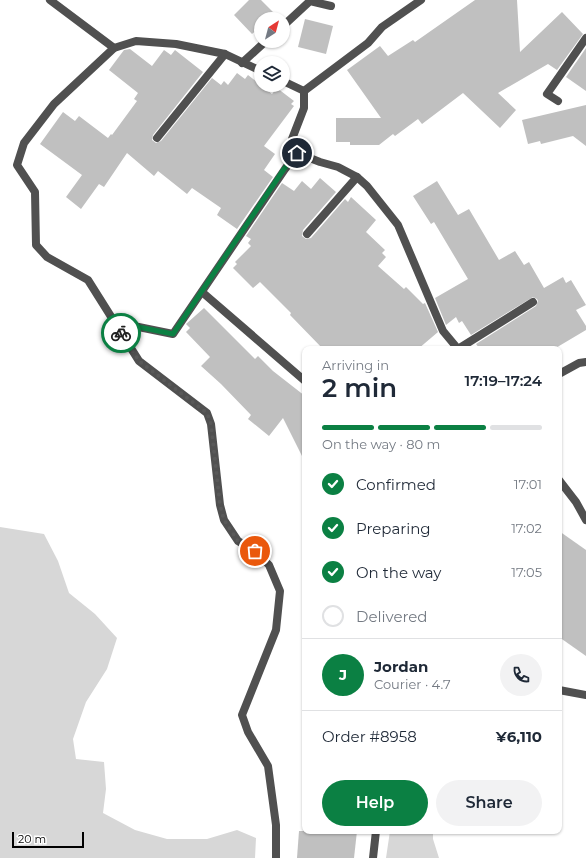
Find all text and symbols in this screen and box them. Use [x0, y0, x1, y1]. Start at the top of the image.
north arrow [254, 12, 290, 48]
map controls [254, 12, 290, 92]
button: layers [254, 56, 290, 92]
pin [280, 136, 314, 170]
icon: home [286, 142, 308, 164]
courier [101, 313, 141, 353]
icon: bike [110, 322, 132, 344]
text: Arriving in [322, 357, 389, 373]
text: 17:19–17:24 [465, 371, 542, 390]
text: 2 min [322, 372, 397, 404]
text: On the way · 80 m [322, 436, 440, 452]
icon: check [322, 473, 344, 495]
text: Confirmed [356, 475, 436, 494]
text: 17:01 [514, 476, 542, 492]
icon: check [322, 517, 344, 539]
text: Preparing [356, 519, 431, 538]
text: 17:02 [511, 520, 542, 536]
pin [238, 534, 272, 568]
icon: bag [244, 540, 266, 562]
icon: check [322, 561, 344, 583]
text: On the way [356, 563, 441, 582]
text: 17:05 [511, 564, 542, 580]
text: Delivered [356, 607, 428, 626]
button: phone [500, 654, 542, 696]
text: Jordan [374, 657, 428, 676]
text: J [339, 665, 347, 684]
text: Courier · 4.7 [374, 676, 451, 692]
text: Order #8958 [322, 727, 417, 746]
text: ¥6,110 [496, 727, 542, 746]
button: Help [322, 780, 428, 826]
button: Share [436, 780, 542, 826]
scale bar [12, 830, 84, 849]
text: 20 m [18, 832, 46, 846]

